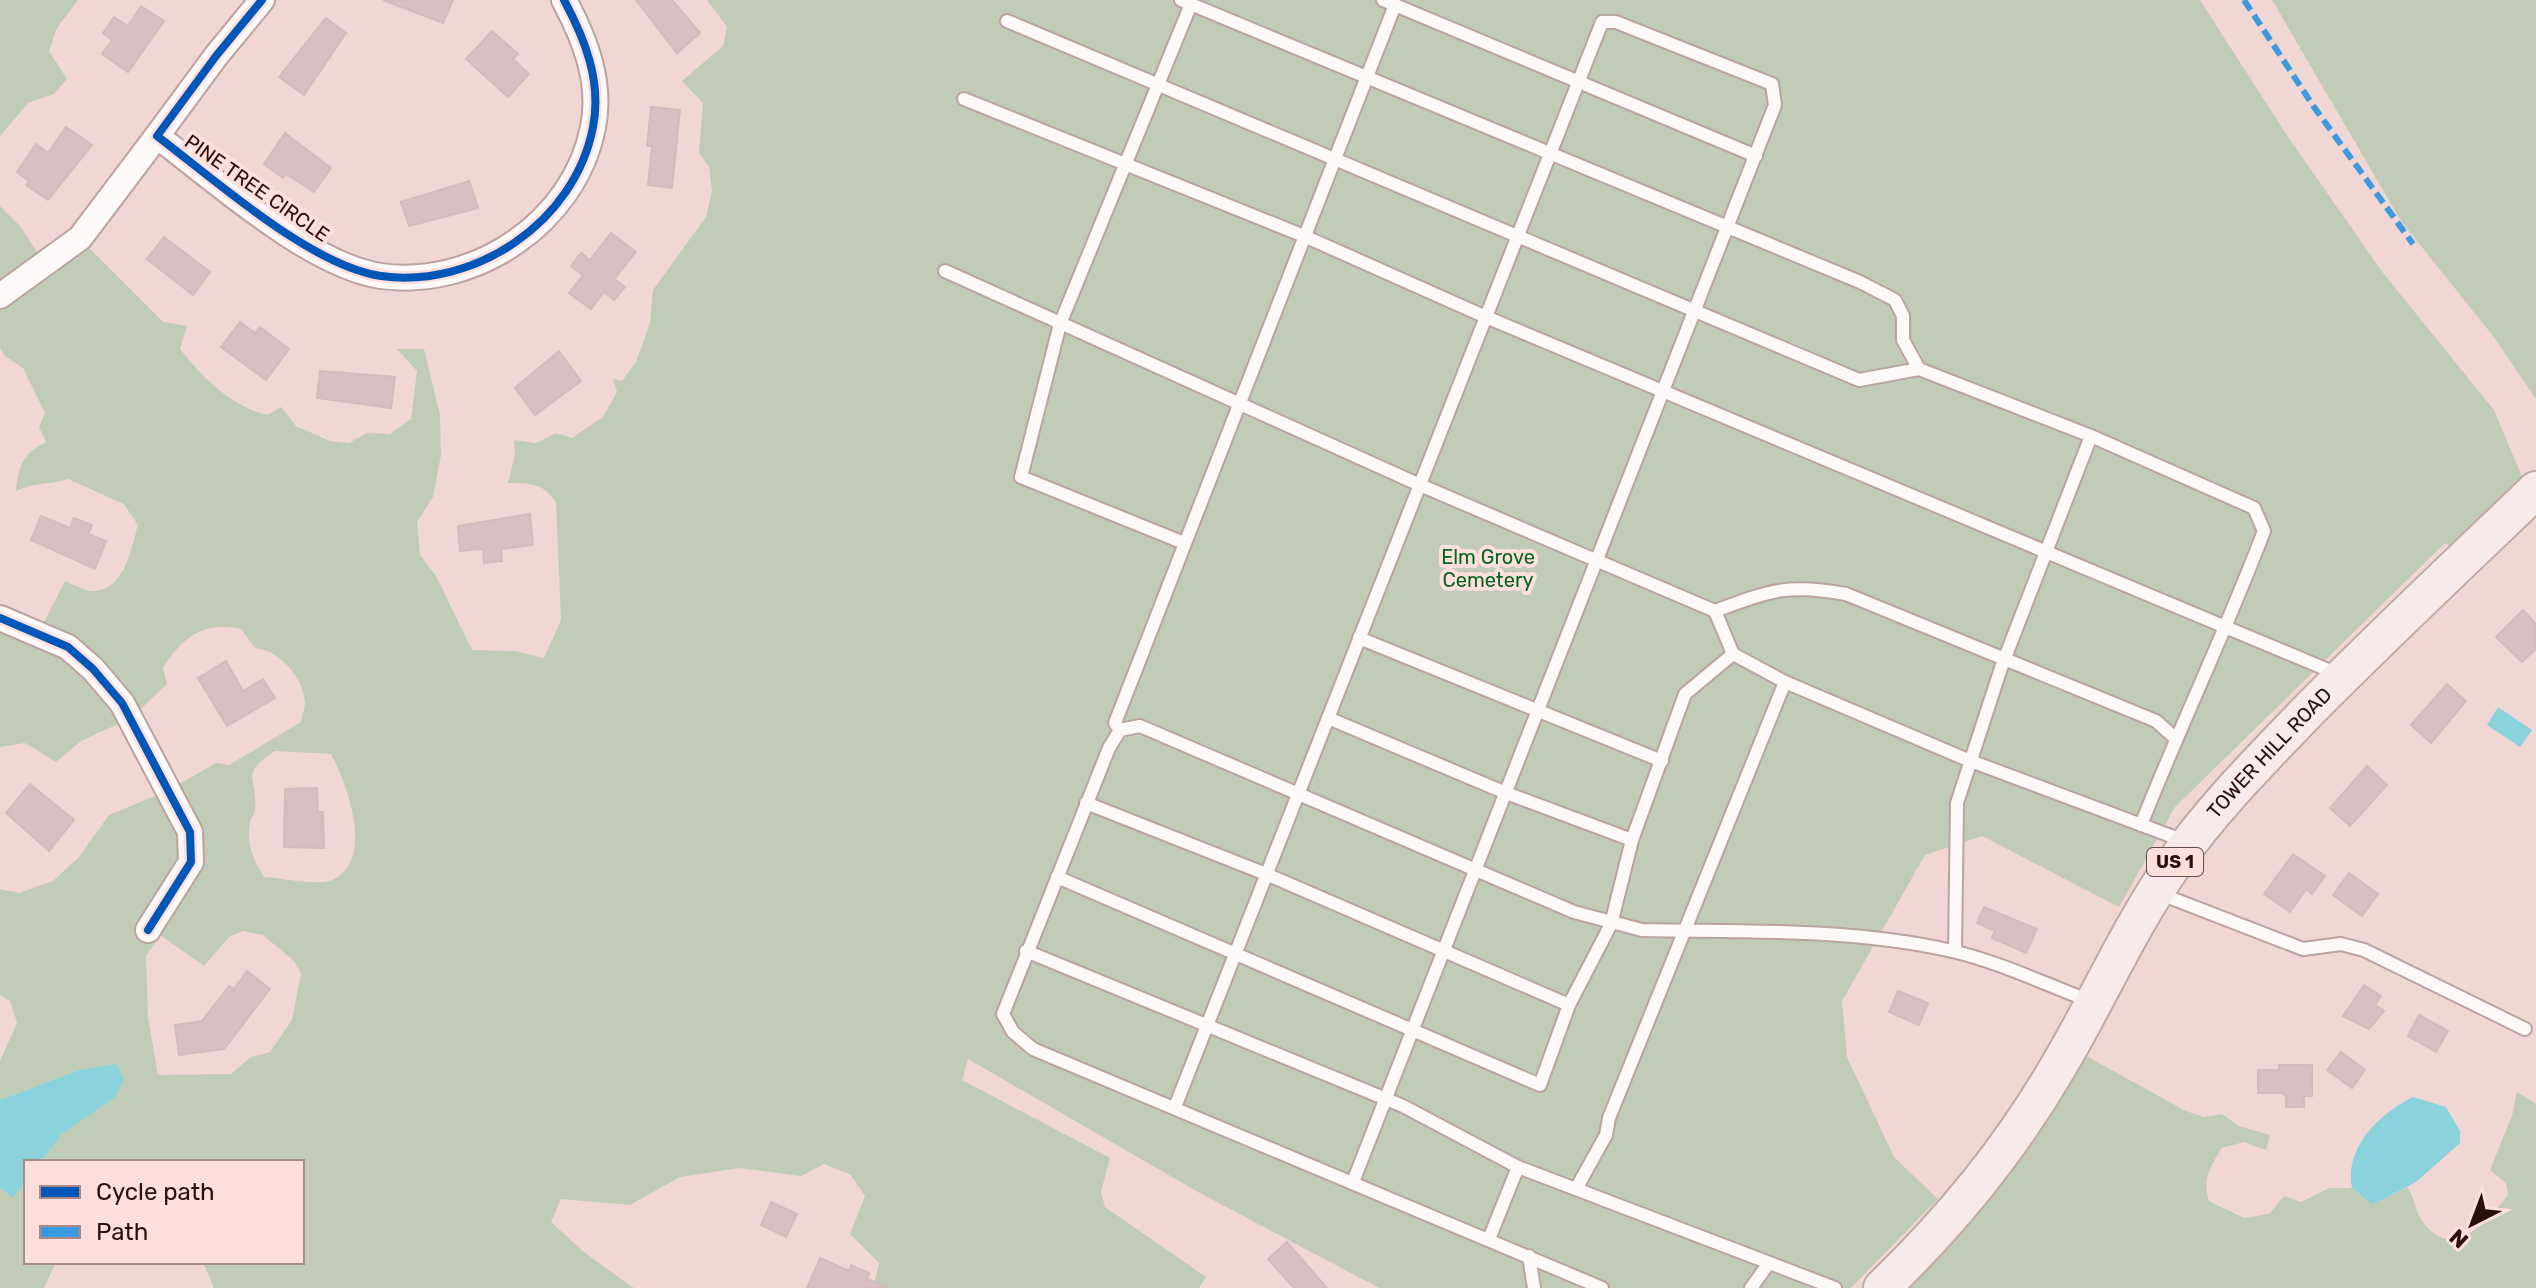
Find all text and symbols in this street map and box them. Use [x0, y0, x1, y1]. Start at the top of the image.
street label: PINE TREE CIRCLE [180, 129, 334, 247]
park label: Elm Grove Cemetery [1441, 545, 1535, 592]
street label: TOWER HILL ROAD [2202, 682, 2337, 823]
road number: US 1 [2147, 848, 2203, 876]
legend [24, 1160, 304, 1264]
text: Cycle path [96, 1178, 215, 1206]
north arrow [2432, 1184, 2512, 1264]
text: Path [96, 1218, 148, 1246]
text: N [2444, 1223, 2474, 1254]

